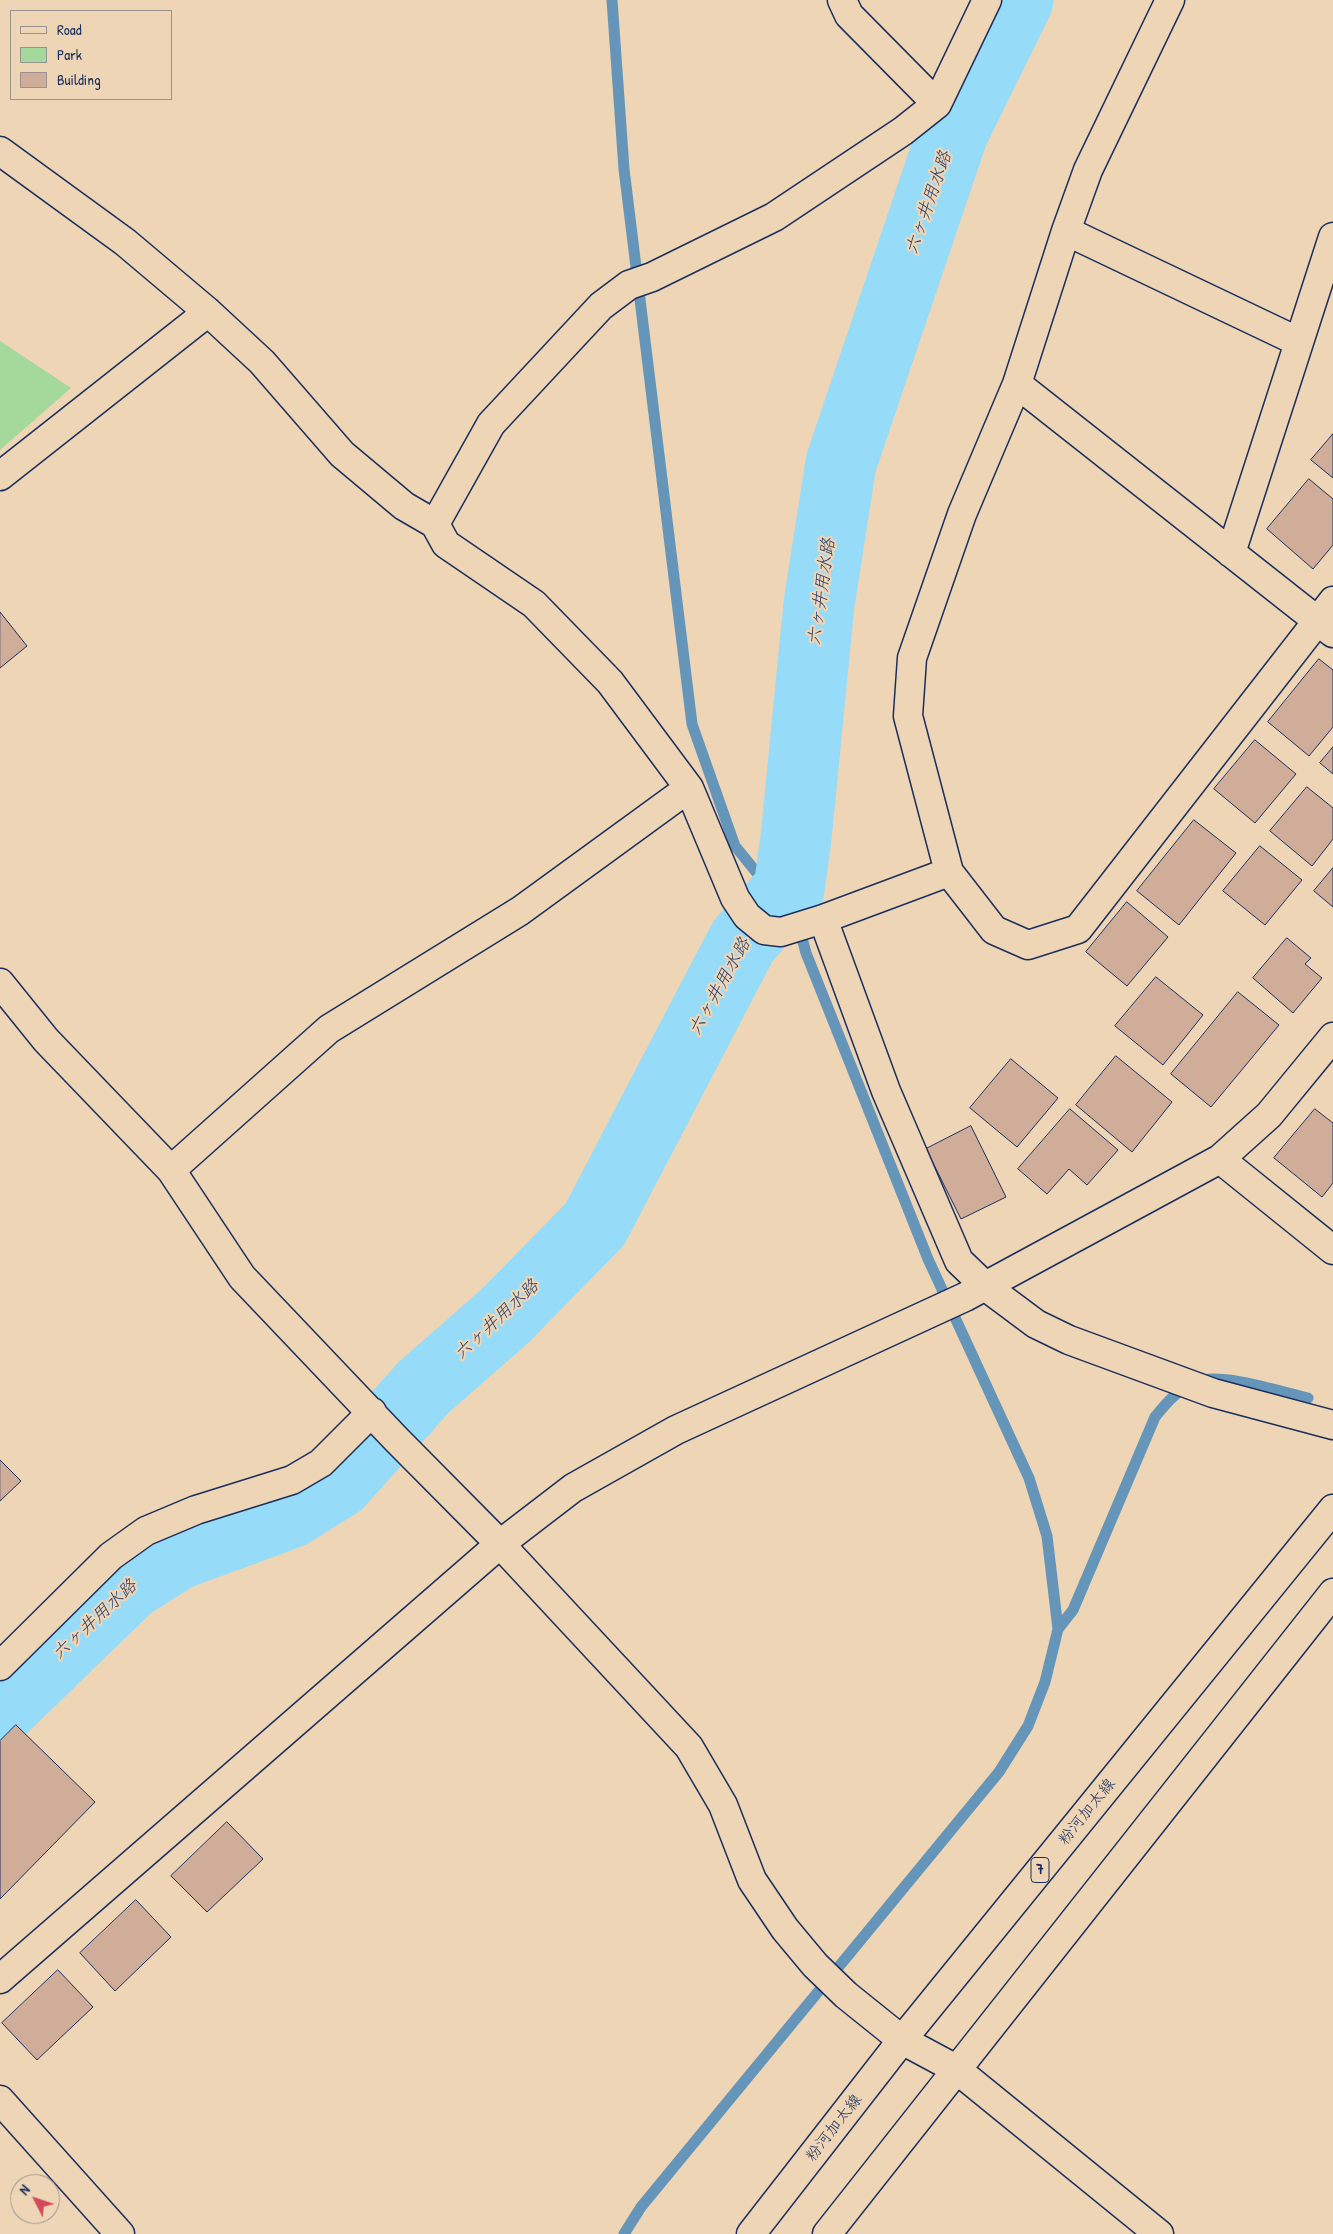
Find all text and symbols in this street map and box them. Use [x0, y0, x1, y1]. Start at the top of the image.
legend [10, 10, 172, 100]
text: Road [57, 19, 82, 40]
text: Park [57, 44, 82, 65]
text: Building [57, 69, 101, 90]
water label: 六ヶ井用水路 [901, 148, 957, 258]
water label: 六ヶ井用水路 [804, 537, 840, 647]
water label: 六ヶ井用水路 [684, 935, 756, 1039]
water label: 六ヶ井用水路 [450, 1275, 544, 1365]
water label: 六ヶ井用水路 [48, 1575, 142, 1665]
street label: 粉河加太線 [1054, 1775, 1120, 1849]
road number: 7 [1031, 1858, 1049, 1882]
street label: 粉河加太線 [802, 2091, 866, 2165]
north arrow [10, 2174, 60, 2224]
text: N [14, 2180, 34, 2199]

